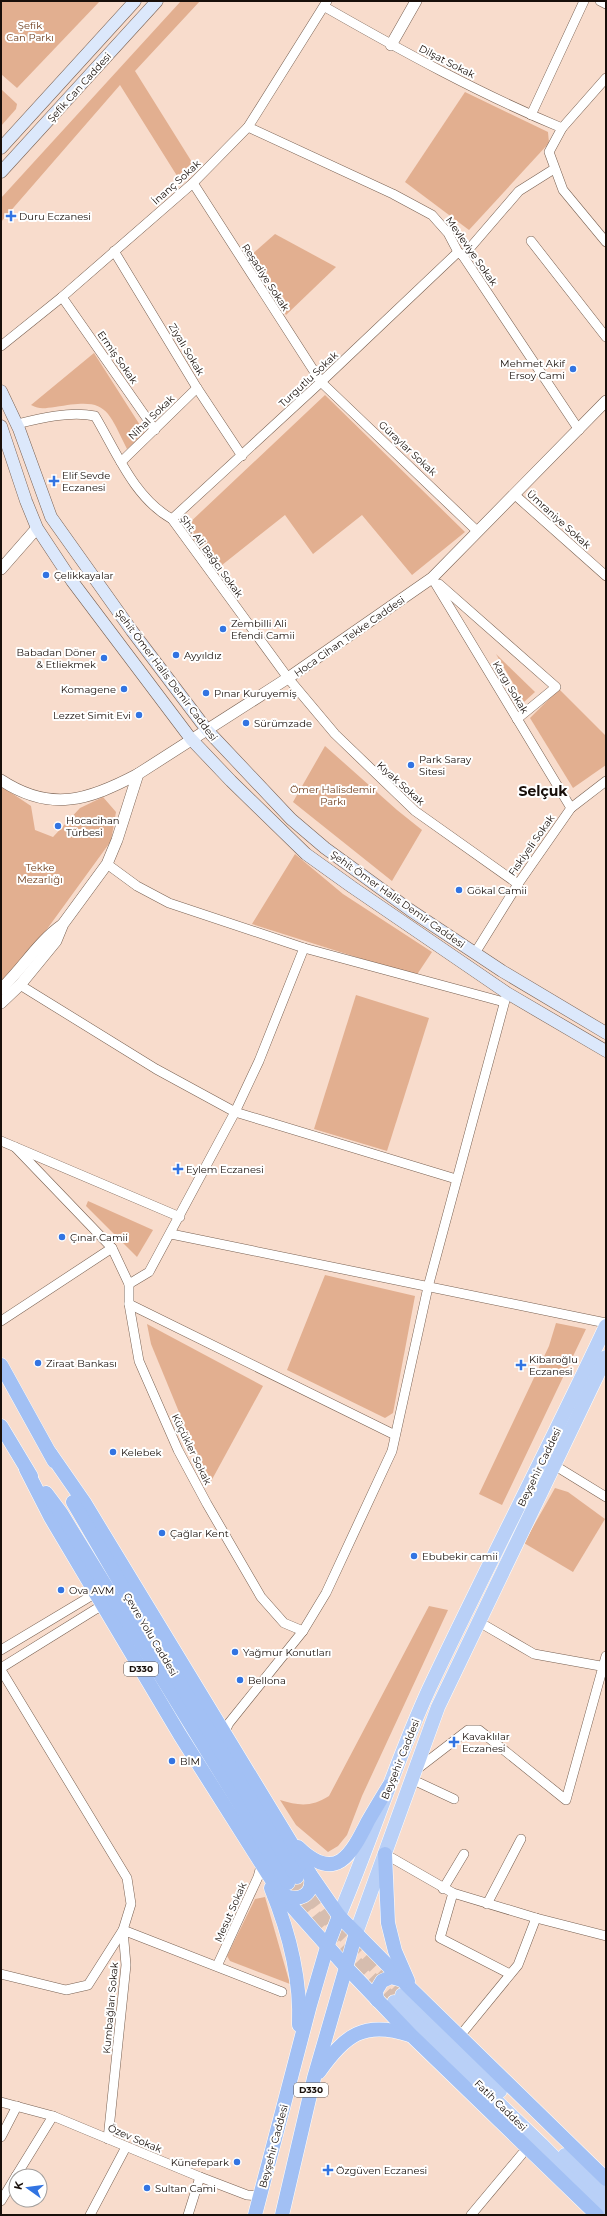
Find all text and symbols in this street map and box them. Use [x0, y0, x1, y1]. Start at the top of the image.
park label: Şefik Can Parkı [6, 19, 54, 44]
street label: Dilşat Sokak [417, 42, 477, 81]
street label: Şefik Can Caddesi [45, 50, 114, 125]
street label: İnanç Sokak [149, 157, 203, 208]
place label: Duru Eczanesi [19, 210, 91, 223]
marker: Duru Eczanesi [6, 211, 16, 221]
street label: Mevleviye Sokak [443, 214, 500, 288]
street label: Reşadiye Sokak [239, 241, 292, 313]
street label: Ziyalı Sokak [166, 321, 207, 378]
street label: Ermiş Sokak [95, 328, 141, 386]
street label: Turgutlu Sokak [276, 349, 341, 410]
place label: Mehmet Akif Ersoy Cami [500, 357, 566, 382]
marker: Mehmet Akif Ersoy Cami [568, 364, 578, 374]
street label: Nihal Sokak [126, 392, 177, 443]
street label: Güraylar Sokak [376, 418, 439, 479]
place label: Elif Sevde Eczanesi [62, 469, 110, 494]
marker: Elif Sevde Eczanesi [49, 476, 59, 486]
street label: Ümraniye Sokak [524, 487, 593, 551]
street label: Şht. Ali Bağcı Sokak [177, 513, 246, 600]
place label: Çelikkayalar [54, 569, 114, 582]
marker: Çelikkayalar [41, 570, 51, 580]
street label: Hoca Cihan Tekke Caddesi [291, 593, 407, 680]
street label: Şehit Ömer Halis Demir Caddesi [113, 607, 220, 744]
place label: Zembilli Ali Efendi Camii [231, 617, 295, 642]
marker: Zembilli Ali Efendi Camii [218, 624, 228, 634]
place label: Babadan Döner & Etliekmek [17, 646, 96, 671]
place label: Ayyıldız [184, 649, 222, 662]
marker: Ayyıldız [171, 650, 181, 660]
marker: Babadan Döner & Etliekmek [99, 653, 109, 663]
street label: Kargı Sokak [490, 659, 531, 716]
place label: Komagene [61, 683, 116, 696]
marker: Komagene [119, 684, 129, 694]
place label: Pınar Kuruyemiş [214, 687, 297, 700]
marker: Pınar Kuruyemiş [201, 688, 211, 698]
place label: Lezzet Simit Evi [53, 709, 131, 722]
marker: Lezzet Simit Evi [134, 710, 144, 720]
place label: Sürümzade [254, 717, 312, 730]
marker: Sürümzade [241, 718, 251, 728]
place label: Park Saray Sitesi [419, 753, 472, 778]
street label: Kıyak Sokak [374, 759, 427, 808]
marker: Park Saray Sitesi [406, 760, 416, 770]
district label: Selçuk [518, 782, 568, 800]
park label: Ömer Halisdemir Parkı [290, 783, 376, 808]
street label: Fıskiyeli Sokak [505, 812, 557, 878]
place label: Hocacihan Türbesi [66, 814, 120, 839]
marker: Hocacihan Türbesi [53, 821, 63, 831]
street label: Şehit Ömer Halis Demir Caddesi [328, 848, 467, 951]
park label: Tekke Mezarlığı [17, 861, 63, 886]
place label: Gökal Camii [467, 884, 527, 897]
marker: Gökal Camii [454, 885, 464, 895]
place label: Eylem Eczanesi [186, 1163, 264, 1176]
marker: Eylem Eczanesi [173, 1164, 183, 1174]
place label: Çınar Camii [70, 1231, 128, 1244]
marker: Çınar Camii [57, 1232, 67, 1242]
place label: Kibaroğlu Eczanesi [529, 1353, 578, 1378]
place label: Ziraat Bankası [46, 1357, 117, 1370]
marker: Ziraat Bankası [33, 1358, 43, 1368]
marker: Kibaroğlu Eczanesi [516, 1360, 526, 1370]
street label: Küçükler Sokak [169, 1412, 214, 1487]
street label: Beyşehir Caddesi [515, 1426, 564, 1509]
place label: Kelebek [121, 1446, 161, 1459]
marker: Kelebek [108, 1447, 118, 1457]
place label: Çağlar Kent [170, 1527, 229, 1540]
marker: Çağlar Kent [157, 1528, 167, 1538]
place label: Ebubekir camii [422, 1550, 498, 1563]
marker: Ebubekir camii [409, 1551, 419, 1561]
place label: Ova AVM [69, 1584, 114, 1597]
marker: Ova AVM [56, 1585, 66, 1595]
street label: Çevre Yolu Caddesi [121, 1590, 181, 1678]
place label: Yağmur Konutları [243, 1646, 331, 1659]
marker: Yağmur Konutları [230, 1647, 240, 1657]
road number: D330 [124, 1662, 158, 1676]
place label: Bellona [248, 1674, 286, 1687]
marker: Bellona [235, 1675, 245, 1685]
street label: Beyşehir Caddesi [378, 1717, 423, 1801]
place label: Kavaklılar Eczanesi [462, 1730, 510, 1755]
marker: Kavaklılar Eczanesi [449, 1737, 459, 1747]
place label: BİM [180, 1755, 200, 1768]
marker: BİM [167, 1756, 177, 1766]
street label: Mesut Sokak [211, 1880, 249, 1944]
street label: Kumbağları Sokak [100, 1962, 121, 2054]
street label: Fatih Caddesi [472, 2077, 530, 2134]
road number: D330 [294, 2083, 328, 2097]
street label: Beyşehir Caddesi [256, 2103, 291, 2189]
street label: Özev Sokak [106, 2121, 164, 2156]
place label: Künefepark [171, 2156, 229, 2169]
marker: Künefepark [232, 2157, 242, 2167]
place label: Özgüven Eczanesi [336, 2164, 427, 2177]
marker: Özgüven Eczanesi [323, 2165, 333, 2175]
north arrow [8, 2168, 48, 2208]
text: K [11, 2179, 26, 2191]
place label: Sultan Cami [155, 2182, 216, 2195]
marker: Sultan Cami [142, 2183, 152, 2193]

